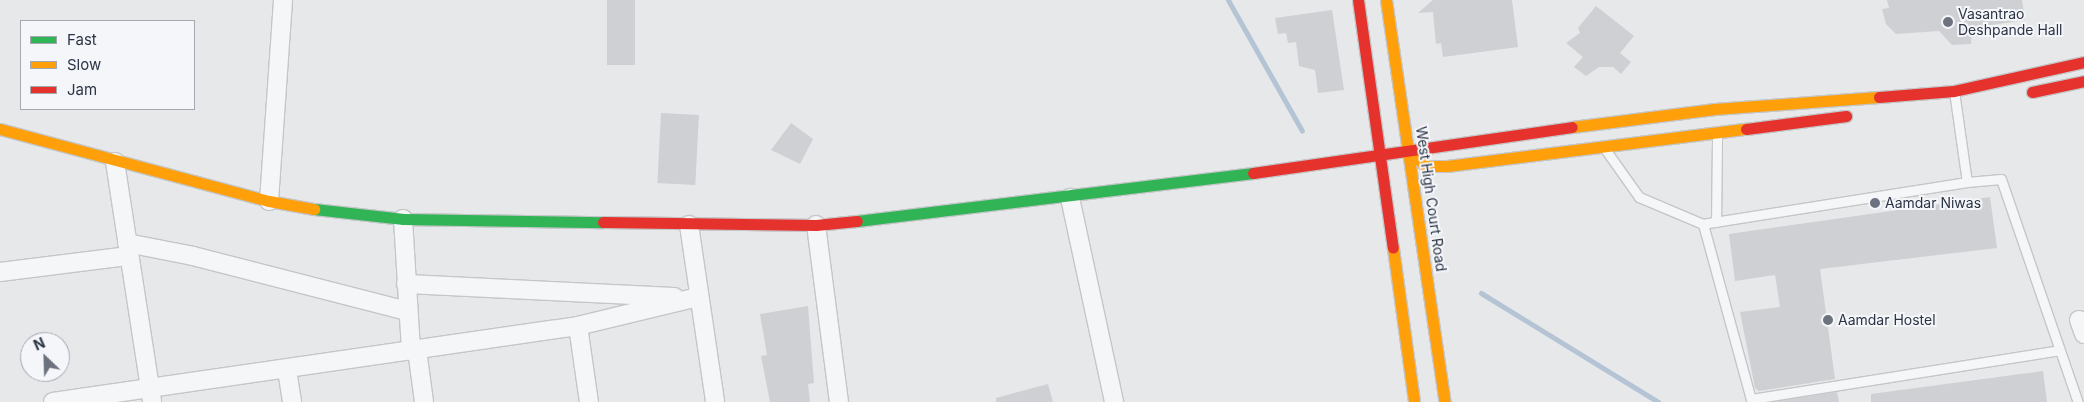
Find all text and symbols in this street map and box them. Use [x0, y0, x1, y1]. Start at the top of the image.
place label: Vasantrao Deshpande Hall [1958, 6, 2062, 38]
marker: Vasantrao Deshpande Hall [1942, 16, 1954, 28]
legend [20, 20, 195, 110]
text: Fast [67, 30, 97, 49]
text: Slow [67, 55, 101, 74]
text: Jam [67, 80, 97, 99]
street label: West High Court Road [1412, 125, 1450, 273]
place label: Aamdar Niwas [1885, 195, 1981, 211]
marker: Aamdar Niwas [1869, 197, 1881, 209]
place label: Aamdar Hostel [1838, 312, 1936, 328]
marker: Aamdar Hostel [1822, 314, 1834, 326]
north arrow [20, 332, 70, 382]
text: N [31, 334, 47, 354]

